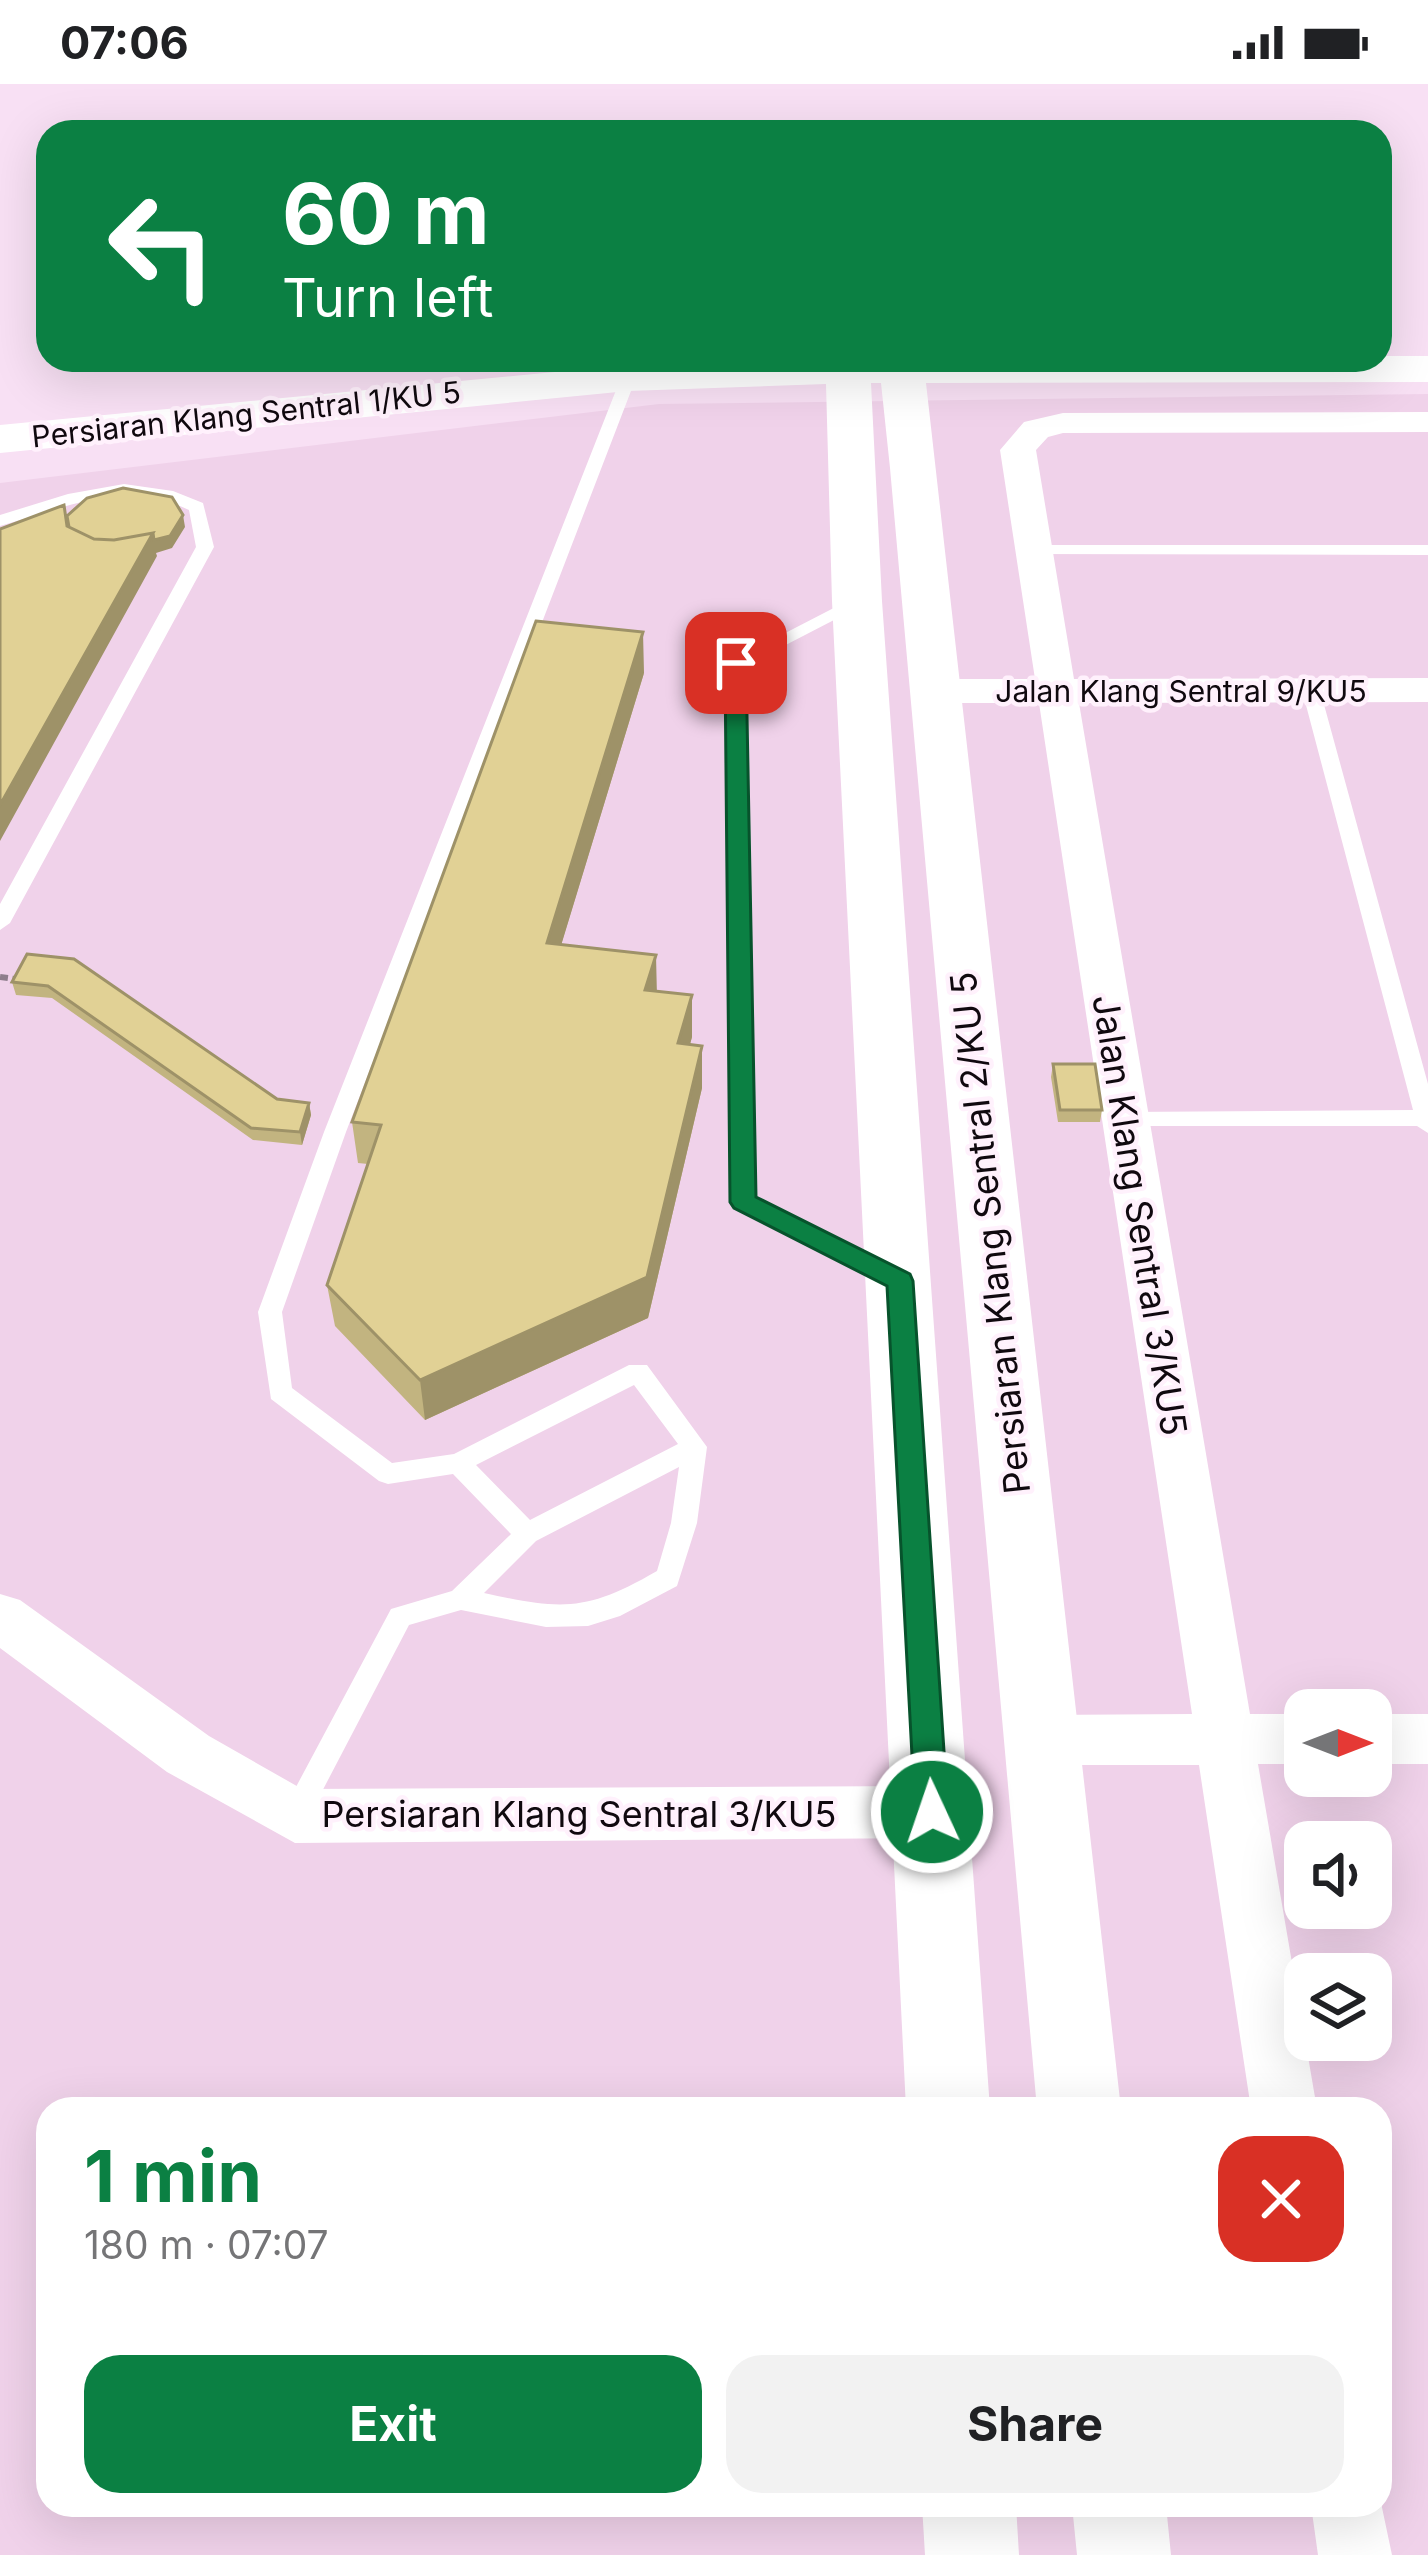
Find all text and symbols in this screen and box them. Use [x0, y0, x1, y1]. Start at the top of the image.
text: 07:06 [60, 15, 189, 70]
text: 60 m [282, 163, 490, 264]
icon: left [84, 168, 240, 324]
text: Turn left [282, 265, 493, 330]
street label: Persiaran Klang Sentral 1/KU 5 [30, 374, 462, 454]
pin [685, 612, 787, 714]
icon: arrive [703, 630, 769, 696]
street label: Jalan Klang Sentral 9/KU5 [995, 673, 1367, 709]
street label: Persiaran Klang Sentral 2/KU 5 [941, 970, 1039, 1496]
street label: Jalan Klang Sentral 3/KU5 [1083, 992, 1197, 1438]
north arrow [1284, 1689, 1392, 1797]
map controls [1284, 1689, 1392, 2061]
position arrow [869, 1749, 995, 1875]
street label: Persiaran Klang Sentral 3/KU5 [322, 1792, 836, 1836]
button: sound [1284, 1821, 1392, 1929]
button: layers [1284, 1953, 1392, 2061]
text: 1 min [84, 2132, 262, 2219]
button: close [1218, 2136, 1344, 2262]
text: 180 m · 07:07 [84, 2221, 329, 2268]
button: Exit [84, 2355, 702, 2493]
button: Share [726, 2355, 1344, 2493]

